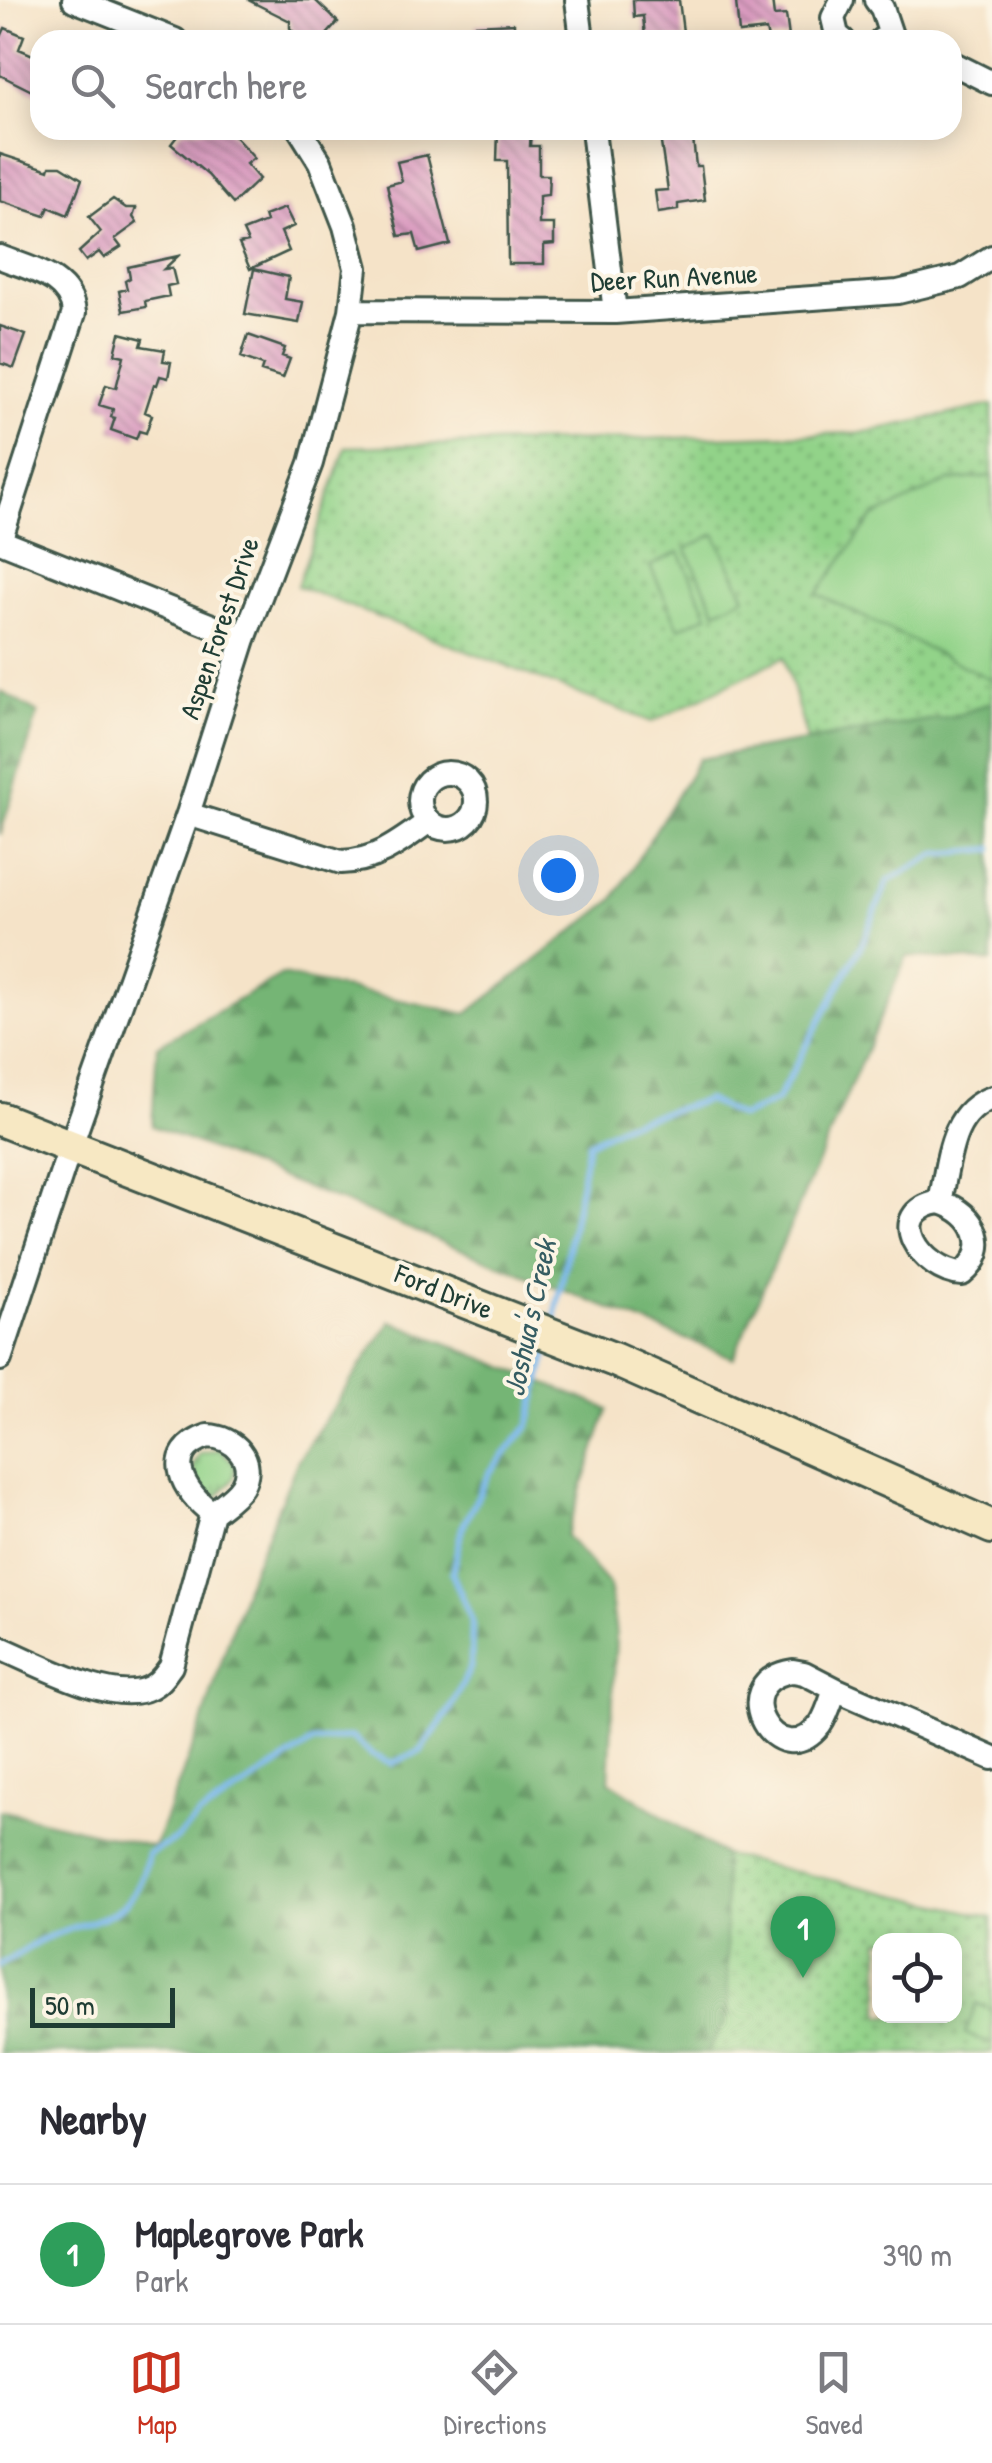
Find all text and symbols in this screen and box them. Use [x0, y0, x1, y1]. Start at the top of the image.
search box [30, 30, 962, 140]
icon: search [65, 58, 120, 113]
text: Search here [145, 59, 307, 111]
street label: Deer Run Avenue [590, 254, 758, 300]
street label: Aspen Forest Drive [170, 532, 268, 724]
your location [533, 850, 584, 901]
water label: Joshua's Creek [493, 1234, 566, 1400]
street label: Ford Drive [388, 1254, 499, 1328]
pin: 1 [770, 1896, 836, 1978]
map controls [872, 1933, 962, 2023]
button: locate [872, 1933, 962, 2023]
scale bar [30, 1983, 175, 2028]
text: 50 m [45, 1986, 95, 2024]
text: Nearby [40, 2090, 147, 2147]
text: Maplegrove Park [135, 2207, 364, 2259]
text: 1 [67, 2233, 78, 2276]
text: 390 m [882, 2233, 952, 2276]
text: Park [135, 2259, 189, 2302]
tab: Map [129, 2345, 184, 2443]
tab: Directions [443, 2345, 546, 2443]
tab: Saved [805, 2345, 863, 2443]

